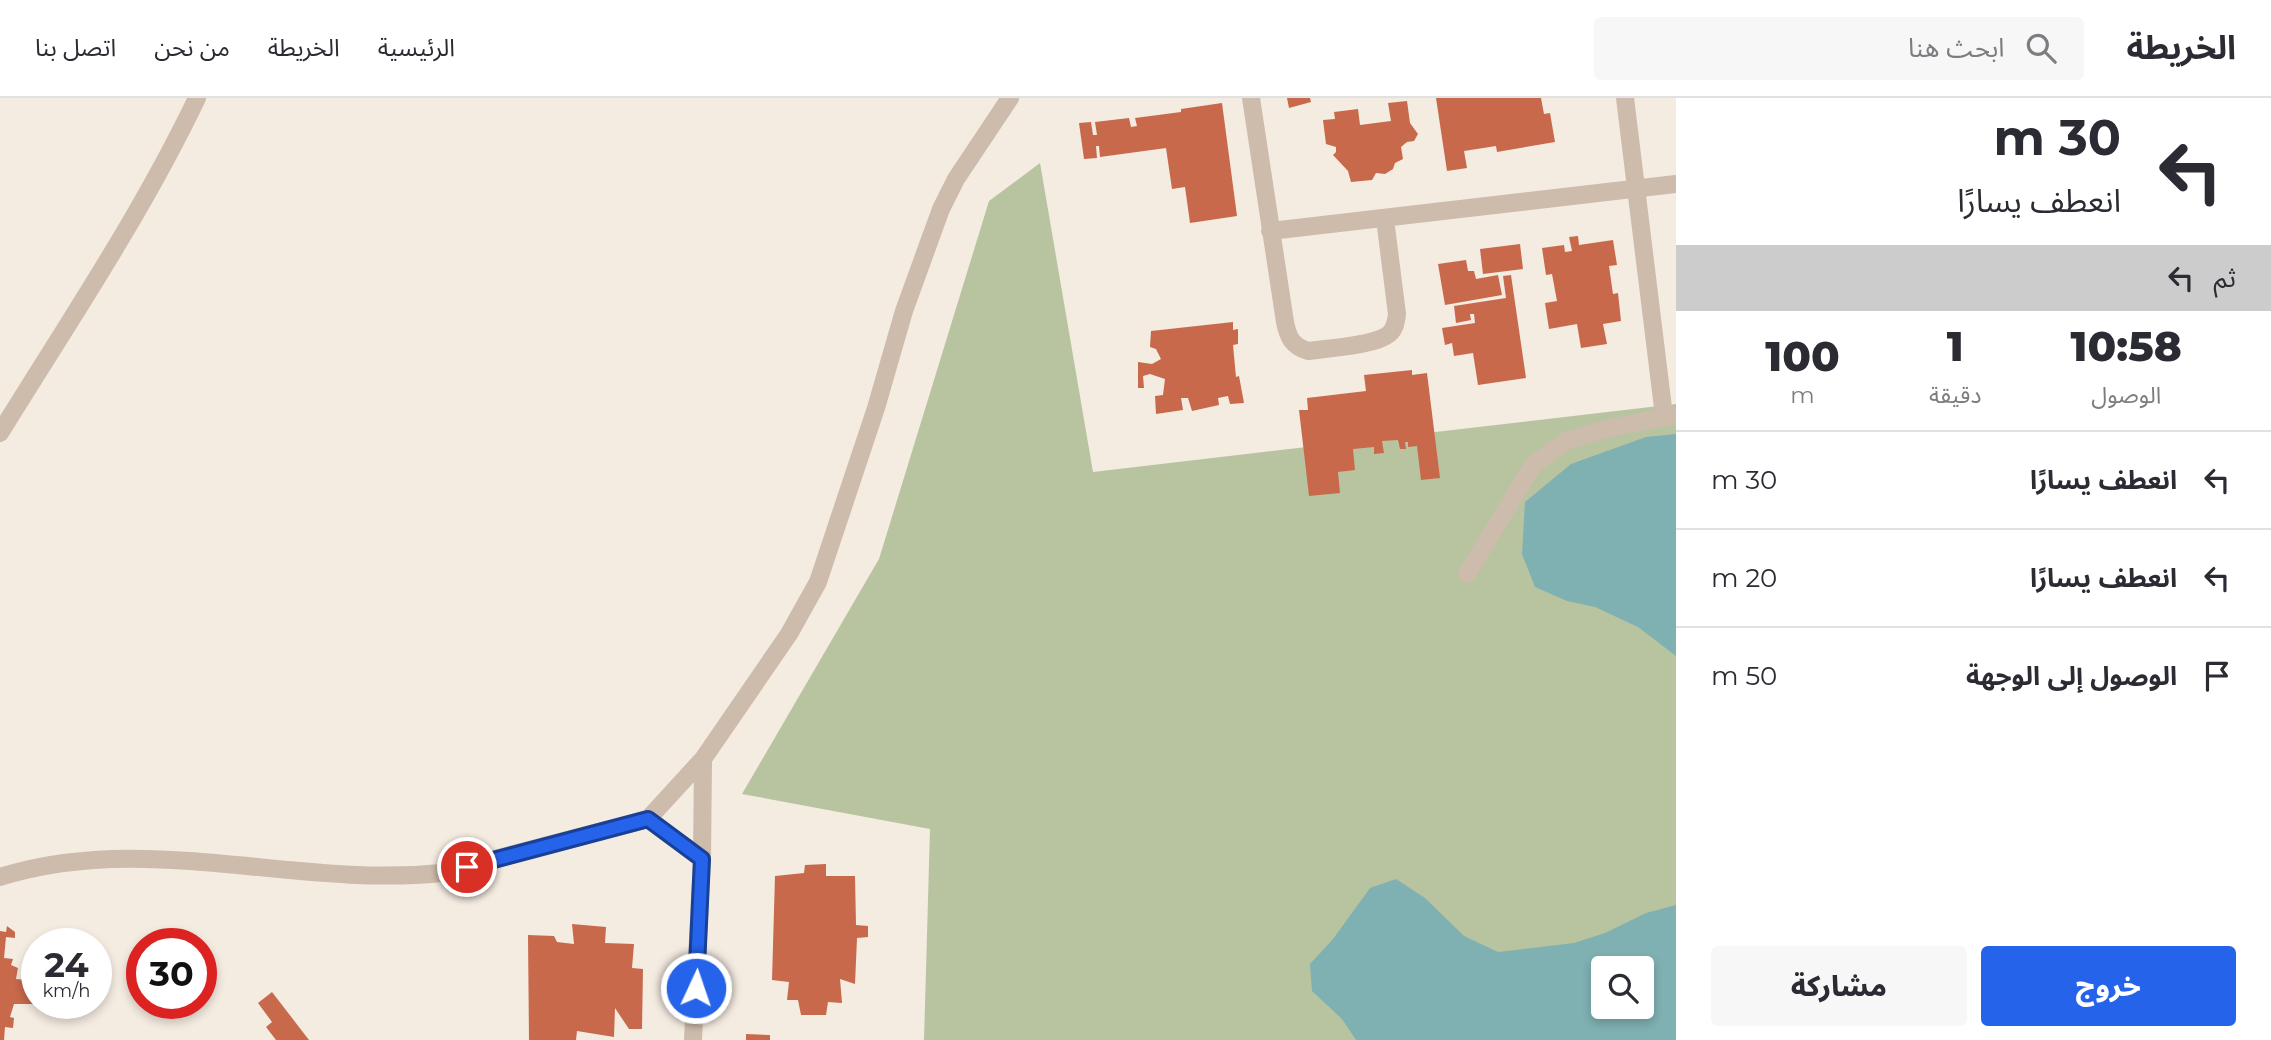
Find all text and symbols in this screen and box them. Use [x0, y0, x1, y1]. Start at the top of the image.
search box [1594, 17, 2084, 80]
text: الخريطة [2126, 27, 2236, 67]
icon: search [2022, 29, 2060, 67]
text: ابحث هنا [1908, 32, 2004, 64]
text: اتصل بنا [35, 33, 116, 62]
text: من نحن [154, 33, 230, 62]
text: الخريطة [268, 33, 340, 62]
text: الرئيسية [378, 33, 455, 62]
text: 30 m [1993, 108, 2121, 167]
icon: left [2145, 126, 2236, 217]
text: انعطف يسارًا [1957, 181, 2121, 220]
icon: left [2162, 259, 2200, 297]
text: ثم [2214, 262, 2236, 294]
text: 1 [1947, 320, 1964, 372]
text: 10:58 [2071, 320, 2182, 372]
text: 100 [1765, 330, 1840, 382]
text: m [1790, 381, 1815, 409]
text: دقيقة [1929, 381, 1981, 409]
text: الوصول [2091, 381, 2161, 409]
icon: left [2198, 461, 2236, 499]
text: 30 m [1711, 464, 1777, 496]
text: انعطف يسارًا [2030, 464, 2177, 496]
icon: left [2198, 559, 2236, 597]
text: 20 m [1711, 562, 1777, 594]
text: انعطف يسارًا [2030, 562, 2177, 594]
icon: arrive [2198, 657, 2236, 695]
text: 50 m [1711, 660, 1777, 692]
text: الوصول إلى الوجهة [1966, 660, 2177, 692]
pin [437, 837, 497, 897]
icon: arrive [448, 848, 486, 886]
speed limit sign: 30 [126, 928, 217, 1019]
text: 24 [44, 943, 89, 986]
button: مشاركة [1711, 946, 1967, 1026]
button: خروج [1981, 946, 2236, 1026]
position arrow [659, 951, 733, 1025]
map controls [1591, 956, 1654, 1019]
button: search [1591, 956, 1654, 1019]
text: km/h [42, 980, 91, 1002]

